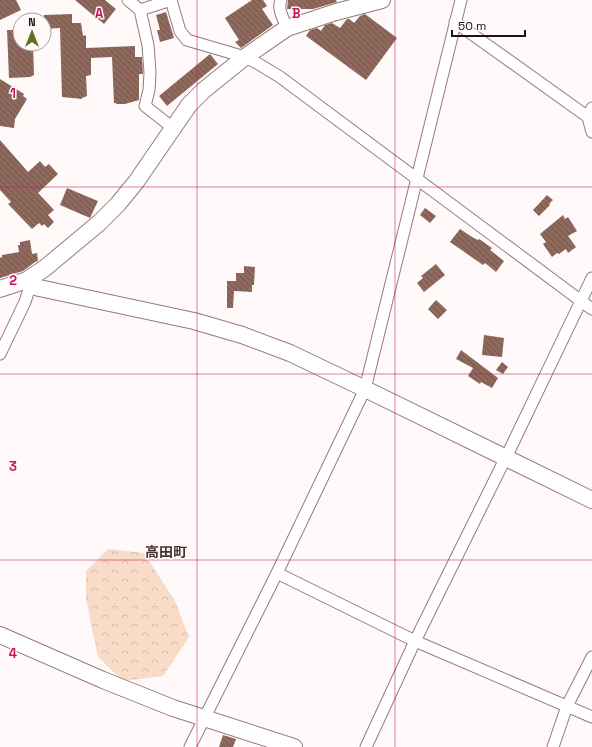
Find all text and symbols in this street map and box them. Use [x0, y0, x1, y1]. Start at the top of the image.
text: A [95, 5, 104, 22]
text: B [292, 5, 301, 22]
north arrow [12, 12, 52, 52]
scale bar [452, 12, 525, 38]
text: N [28, 15, 36, 29]
text: 50 m [458, 18, 486, 34]
text: 1 [10, 85, 16, 102]
text: 2 [9, 272, 17, 289]
text: 3 [9, 458, 17, 475]
district label: 高田町 [145, 543, 187, 561]
text: 4 [9, 645, 17, 662]

